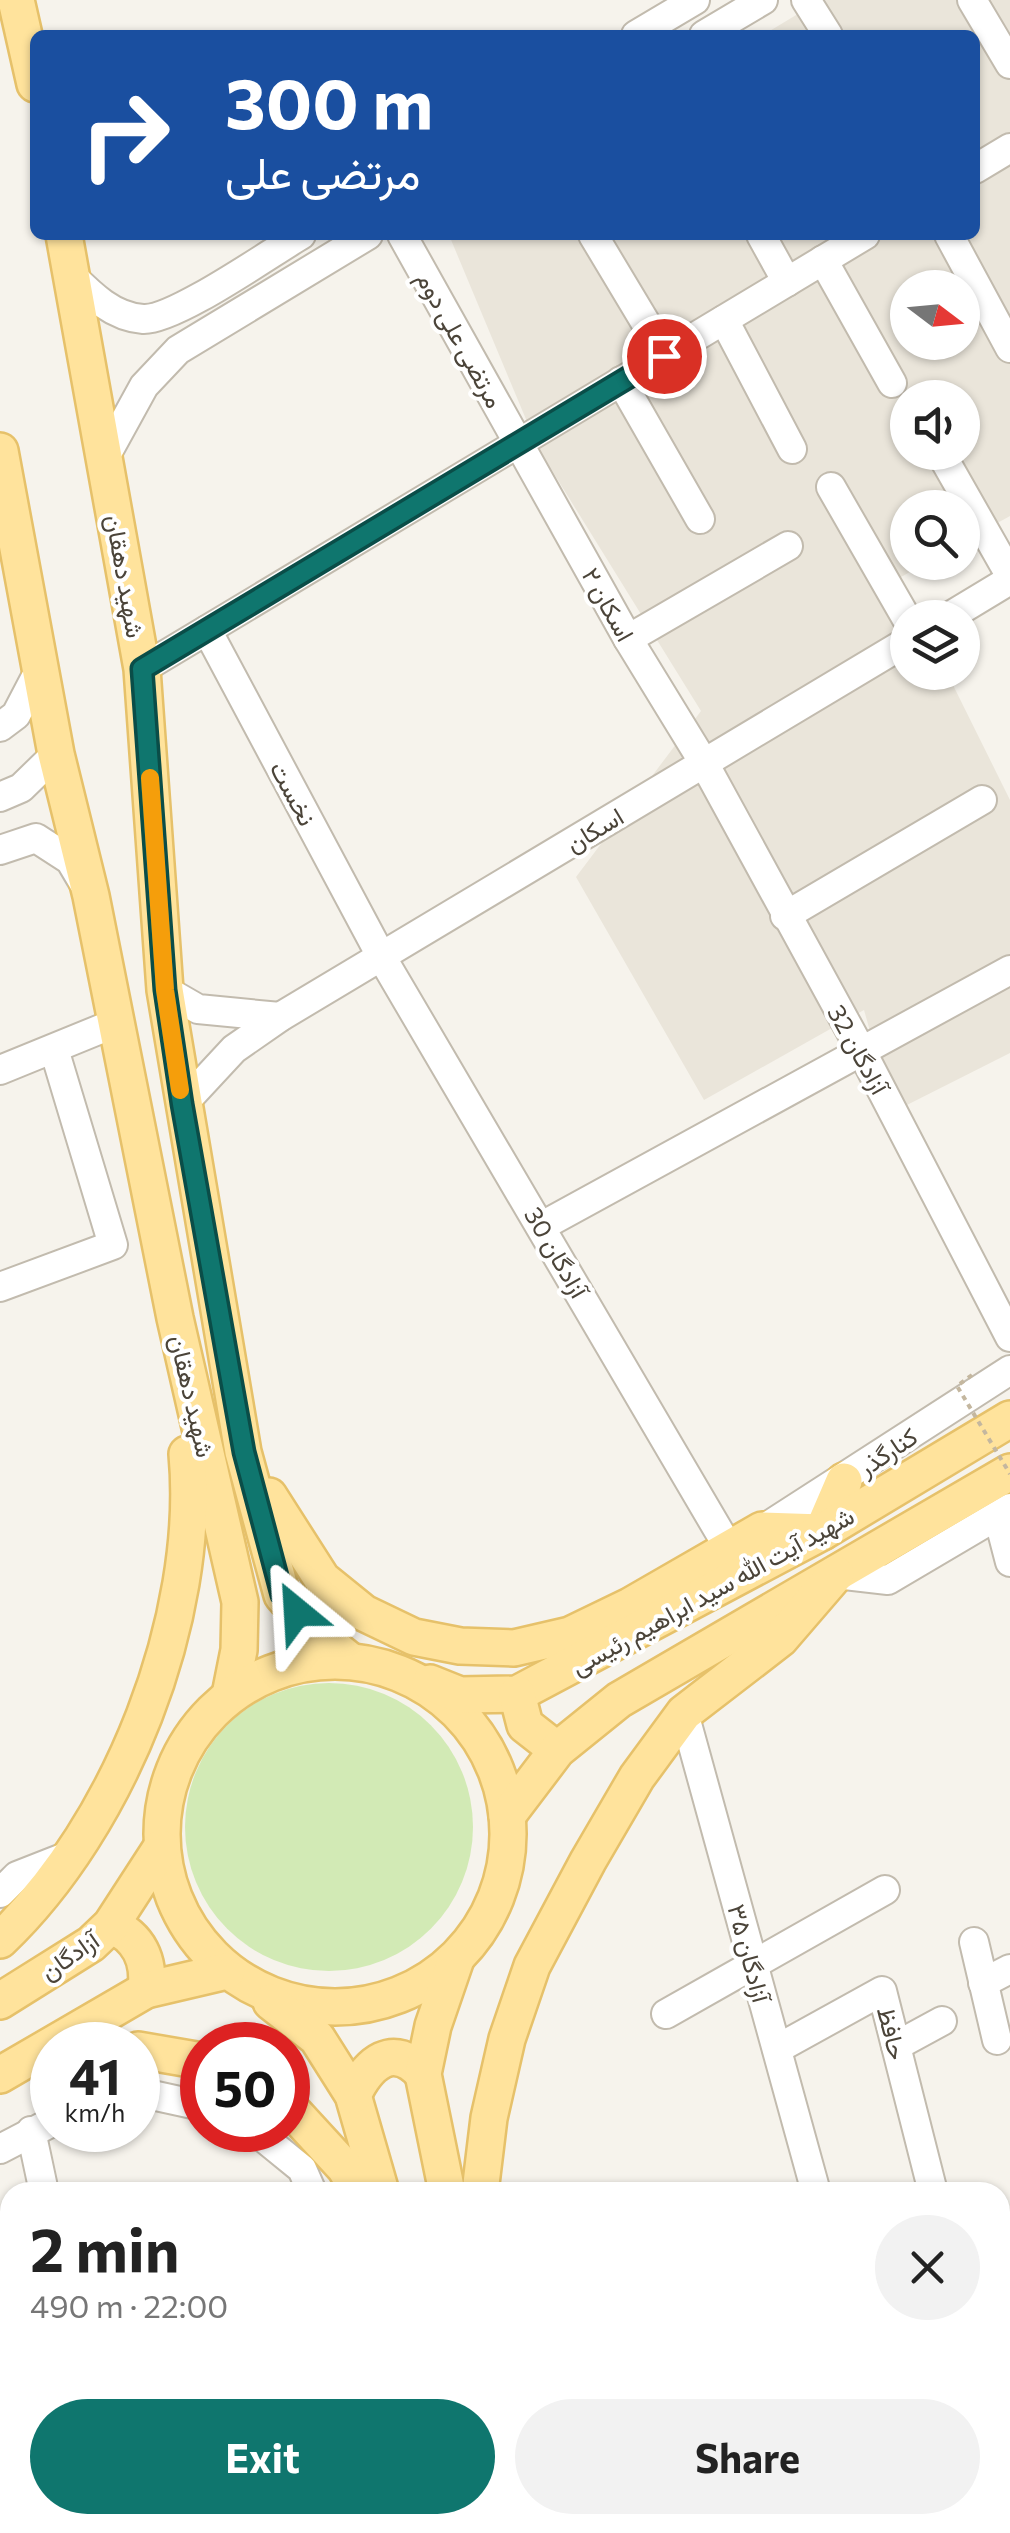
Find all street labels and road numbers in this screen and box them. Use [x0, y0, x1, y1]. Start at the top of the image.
street label: مرتضی علی دوم [409, 266, 511, 414]
street label: شهید دهقان [98, 512, 152, 640]
street label: اسکان ۲ [577, 562, 641, 646]
street label: نخست [265, 756, 323, 830]
street label: اسکان [560, 800, 628, 858]
street label: آزادگان 32 [820, 999, 897, 1102]
street label: آزادگان 30 [517, 1201, 596, 1306]
street label: شهید دهقان [162, 1332, 222, 1461]
street label: کنارگذر [851, 1420, 924, 1484]
street label: شهید آیت الله سید ابراهیم رئیسی [565, 1500, 860, 1683]
street label: آزادگان ۳۵ [721, 1900, 778, 2008]
street label: آزادگان [34, 1923, 107, 1987]
street label: حافظ [872, 2003, 914, 2063]

